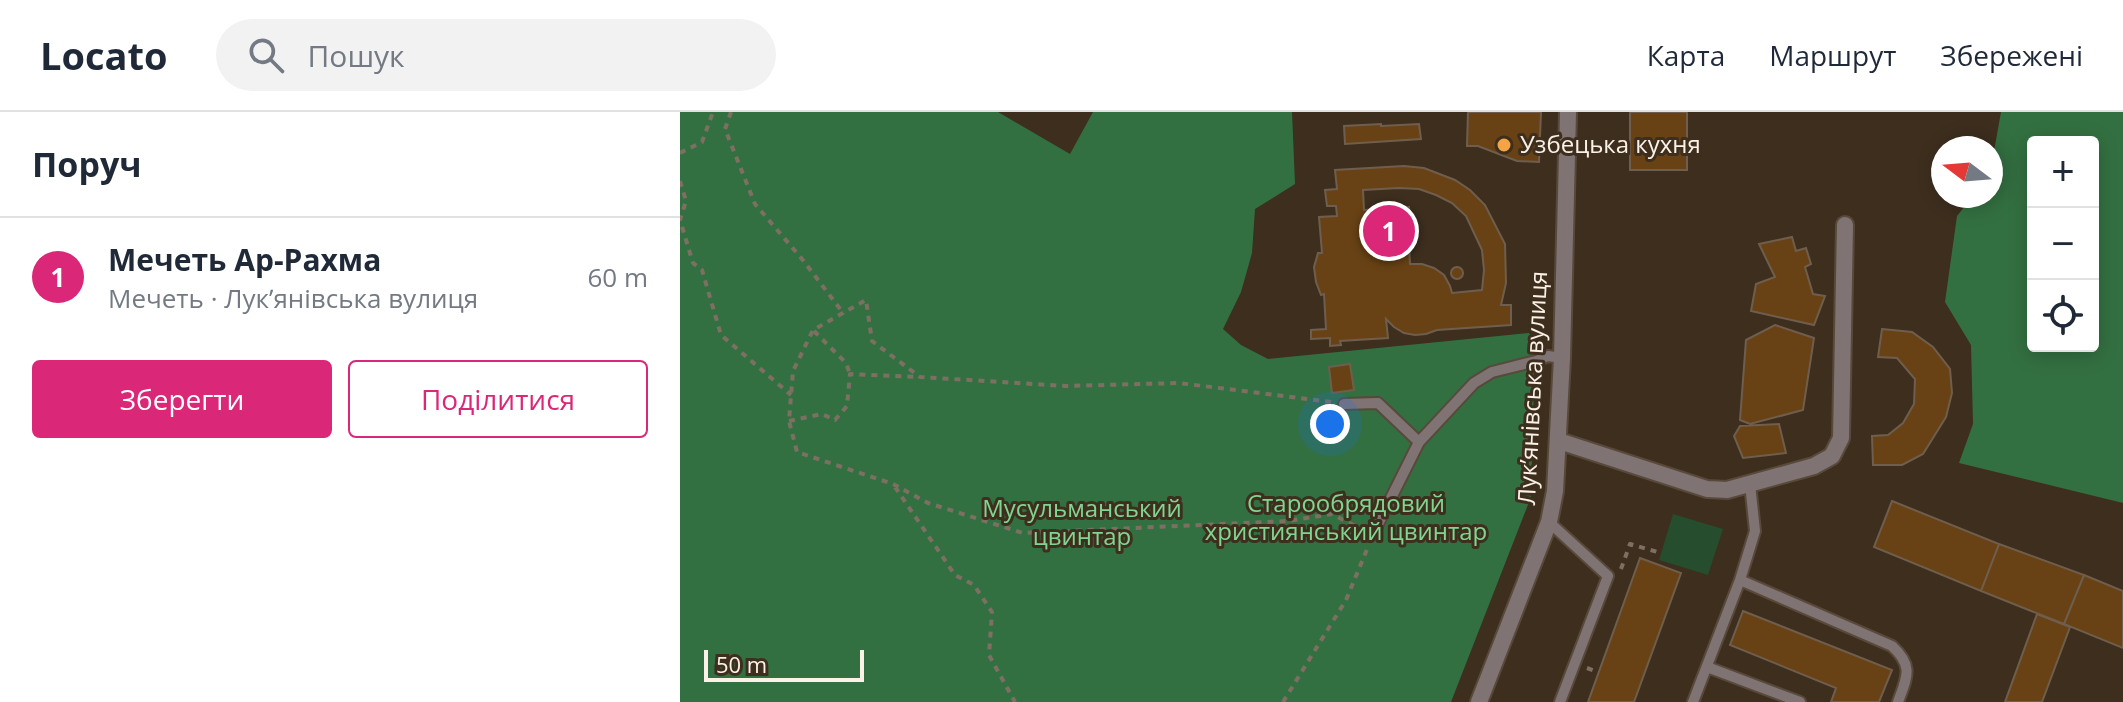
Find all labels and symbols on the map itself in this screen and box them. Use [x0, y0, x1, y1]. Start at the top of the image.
place label: Узбецька кухня [1520, 127, 1701, 160]
marker: Узбецька кухня [1495, 136, 1513, 154]
north arrow [1931, 136, 2003, 208]
pin: 1 [1363, 201, 1415, 261]
street label: Лукʼянівська вулиця [1509, 270, 1554, 506]
your location [1310, 404, 1350, 444]
park label: Старообрядовий християнський цвинтар [1205, 486, 1487, 547]
park label: Мусульманський цвинтар [982, 491, 1182, 552]
scale bar [704, 646, 864, 682]

